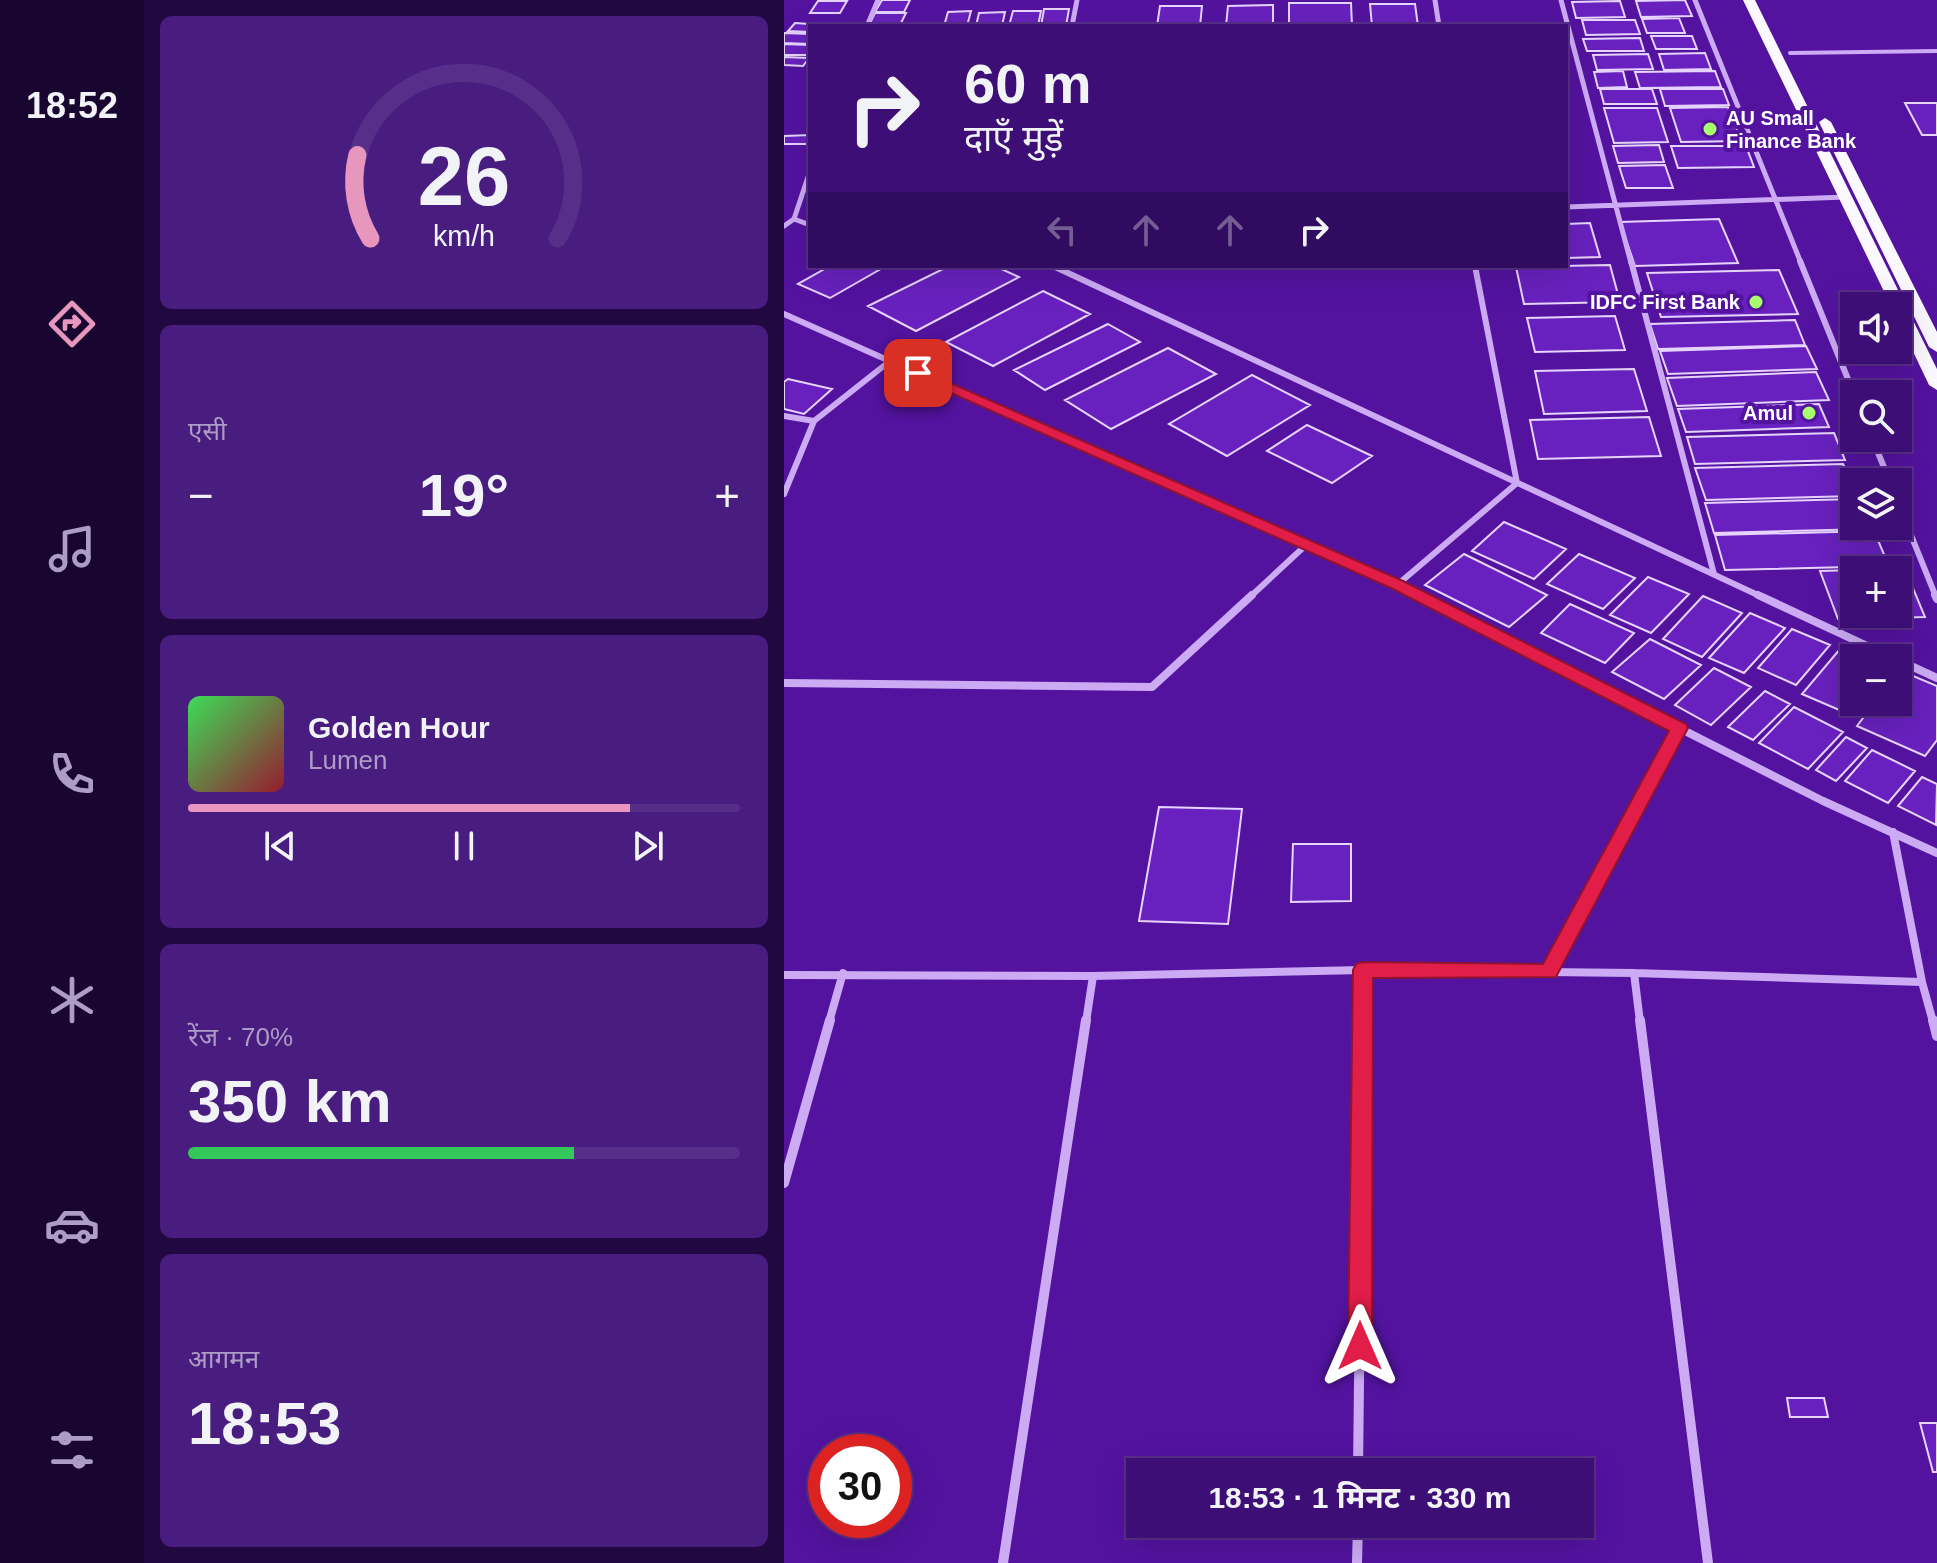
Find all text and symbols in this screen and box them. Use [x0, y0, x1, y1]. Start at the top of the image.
text: 60 m [964, 52, 1092, 115]
icon: right [832, 56, 936, 160]
text: 18:52 [26, 85, 118, 126]
place label: AU Small Finance Bank [1726, 107, 1857, 152]
text: दाएँ मुड़ें [964, 118, 1063, 159]
marker: AU Small Finance Bank [1701, 120, 1719, 138]
text: 26 [418, 129, 510, 222]
icon: left [1040, 208, 1084, 252]
icon: ahead [1124, 208, 1168, 252]
icon: ahead [1208, 208, 1252, 252]
icon: right [1292, 208, 1336, 252]
text: km/h [433, 220, 495, 252]
place label: IDFC First Bank [1590, 291, 1741, 313]
map controls [1840, 292, 1912, 716]
button: sound [1840, 292, 1912, 364]
marker: IDFC First Bank [1747, 293, 1765, 311]
icon: directions [44, 296, 100, 352]
pin [884, 339, 952, 407]
icon: arrive [896, 351, 940, 395]
button: search [1840, 380, 1912, 452]
place label: Amul [1743, 402, 1793, 424]
marker: Amul [1800, 404, 1818, 422]
text: एसी [188, 416, 227, 446]
text: 19° [419, 462, 509, 529]
button: layers [1840, 468, 1912, 540]
text: − [188, 471, 214, 520]
text: + [714, 471, 740, 520]
icon: music [44, 521, 100, 577]
button: + [1840, 556, 1912, 628]
button: − [1840, 644, 1912, 716]
text: Golden Hour [308, 711, 490, 744]
text: Lumen [308, 745, 388, 775]
icon: phone [44, 746, 100, 802]
icon: previous [258, 824, 302, 868]
icon: pause [442, 824, 486, 868]
icon: next [626, 824, 670, 868]
icon: climate [44, 972, 100, 1028]
text: रेंज · 70% [188, 1022, 293, 1052]
text: 350 km [188, 1068, 392, 1135]
icon: car [44, 1197, 100, 1253]
position arrow [1318, 1304, 1402, 1388]
text: आगमन [188, 1344, 259, 1374]
text: 18:53 [188, 1390, 341, 1457]
icon: filters [44, 1422, 100, 1478]
speed limit sign: 30 [808, 1434, 912, 1538]
text: 18:53 · 1 मिनट · 330 m [1208, 1481, 1512, 1514]

